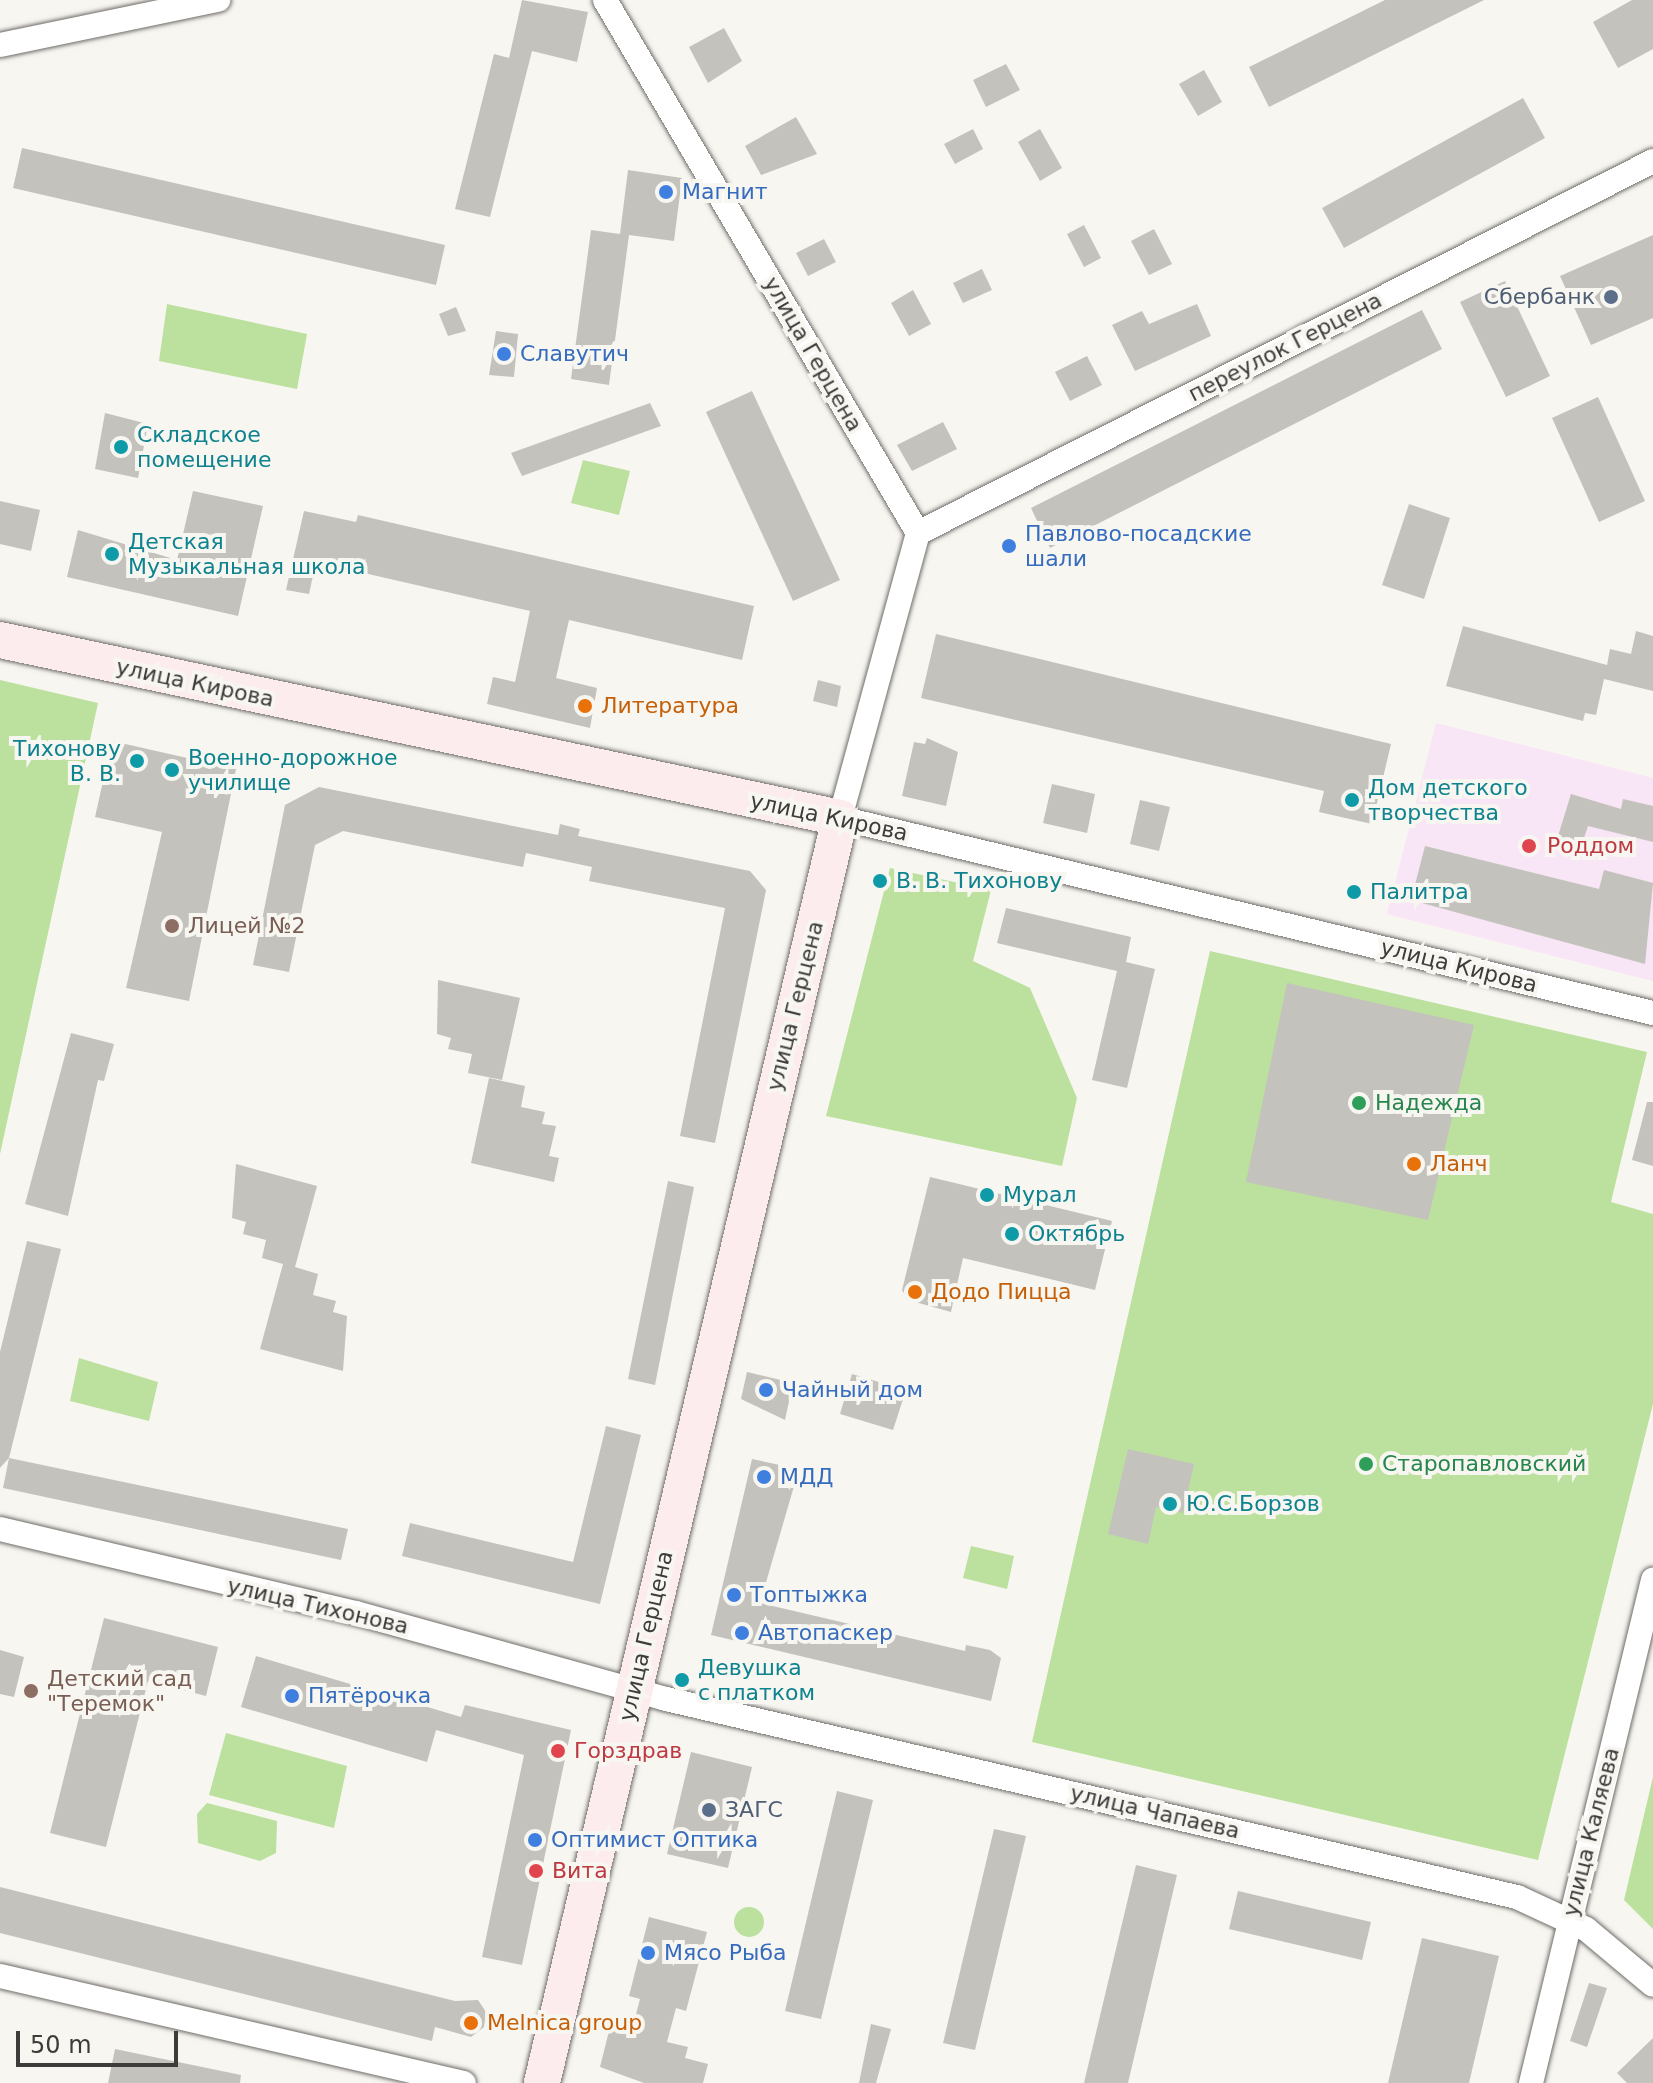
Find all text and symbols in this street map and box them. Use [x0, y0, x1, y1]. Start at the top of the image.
place label: Магнит [682, 179, 768, 205]
marker: Магнит [657, 183, 675, 201]
street label: улица Герцена [758, 272, 868, 436]
place label: Сбербанк [1484, 284, 1595, 310]
street label: переулок Герцена [1184, 287, 1386, 407]
marker: Сбербанк [1602, 288, 1620, 306]
place label: Славутич [520, 341, 629, 367]
marker: Славутич [495, 345, 513, 363]
place label: Складское помещение [137, 421, 271, 472]
marker: Складское помещение [112, 438, 130, 456]
place label: Павлово-посадские шали [1025, 520, 1252, 572]
place label: Детская Музыкальная школа [128, 528, 365, 580]
marker: Павлово-посадские шали [1000, 537, 1018, 555]
marker: Детская Музыкальная школа [103, 545, 121, 563]
street label: улица Кирова [114, 653, 276, 713]
place label: Литература [601, 693, 739, 719]
marker: Литература [576, 697, 594, 715]
place label: Тихонову В. В. [13, 735, 121, 786]
place label: Военно-дорожное училище [188, 744, 398, 796]
marker: Тихонову В. В. [128, 752, 146, 770]
marker: Военно-дорожное училище [163, 761, 181, 779]
place label: Дом детского творчества [1368, 774, 1528, 826]
street label: улица Кирова [748, 787, 910, 847]
marker: Дом детского творчества [1343, 791, 1361, 809]
place label: Роддом [1547, 833, 1634, 859]
marker: Роддом [1518, 835, 1540, 857]
place label: В. В. Тихонову [896, 868, 1062, 894]
marker: В. В. Тихонову [871, 872, 889, 890]
place label: Палитра [1370, 879, 1469, 905]
marker: Палитра [1345, 883, 1363, 901]
place label: Лицей №2 [188, 913, 306, 939]
marker: Лицей №2 [163, 917, 181, 935]
street label: улица Герцена [761, 918, 829, 1094]
street label: улица Кирова [1378, 934, 1540, 998]
place label: Надежда [1375, 1090, 1482, 1116]
marker: Надежда [1350, 1094, 1368, 1112]
place label: Ланч [1430, 1151, 1487, 1177]
marker: Ланч [1405, 1155, 1423, 1173]
place label: Мурал [1003, 1182, 1077, 1208]
marker: Мурал [978, 1186, 996, 1204]
place label: Октябрь [1028, 1221, 1125, 1247]
marker: Октябрь [1003, 1225, 1021, 1243]
place label: Додо Пицца [931, 1279, 1072, 1305]
marker: Додо Пицца [906, 1283, 924, 1301]
place label: Чайный дом [782, 1377, 923, 1403]
marker: Чайный дом [757, 1381, 775, 1399]
place label: Старопавловский [1382, 1451, 1586, 1477]
marker: Старопавловский [1357, 1455, 1375, 1473]
place label: МДД [780, 1464, 833, 1490]
marker: МДД [755, 1468, 773, 1486]
place label: Ю.С.Борзов [1186, 1491, 1320, 1517]
marker: Ю.С.Борзов [1161, 1495, 1179, 1513]
street label: улица Герцена [614, 1548, 678, 1724]
street label: улица Тихонова [225, 1572, 411, 1640]
place label: Топтыжка [750, 1582, 868, 1608]
marker: Топтыжка [725, 1586, 743, 1604]
place label: Автопаскер [758, 1620, 893, 1646]
marker: Автопаскер [733, 1624, 751, 1642]
place label: Девушка с платком [698, 1654, 815, 1706]
place label: Детский сад "Теремок" [47, 1665, 192, 1716]
marker: Девушка с платком [673, 1671, 691, 1689]
marker: Детский сад "Теремок" [22, 1682, 40, 1700]
place label: Пятёрочка [308, 1683, 431, 1709]
marker: Пятёрочка [283, 1687, 301, 1705]
place label: Горздрав [574, 1738, 682, 1764]
marker: Горздрав [549, 1742, 567, 1760]
street label: улица Каляева [1557, 1745, 1625, 1919]
street label: улица Чапаева [1068, 1780, 1242, 1844]
place label: ЗАГС [725, 1797, 783, 1823]
marker: ЗАГС [700, 1801, 718, 1819]
place label: Оптимист Оптика [551, 1827, 758, 1853]
marker: Оптимист Оптика [526, 1831, 544, 1849]
place label: Вита [552, 1858, 608, 1884]
marker: Вита [527, 1862, 545, 1880]
place label: Мясо Рыба [664, 1940, 786, 1966]
marker: Мясо Рыба [639, 1944, 657, 1962]
place label: Melnica group [487, 2010, 642, 2036]
marker: Melnica group [462, 2014, 480, 2032]
scale bar [20, 2015, 182, 2065]
text: 50 m [30, 2031, 92, 2059]

